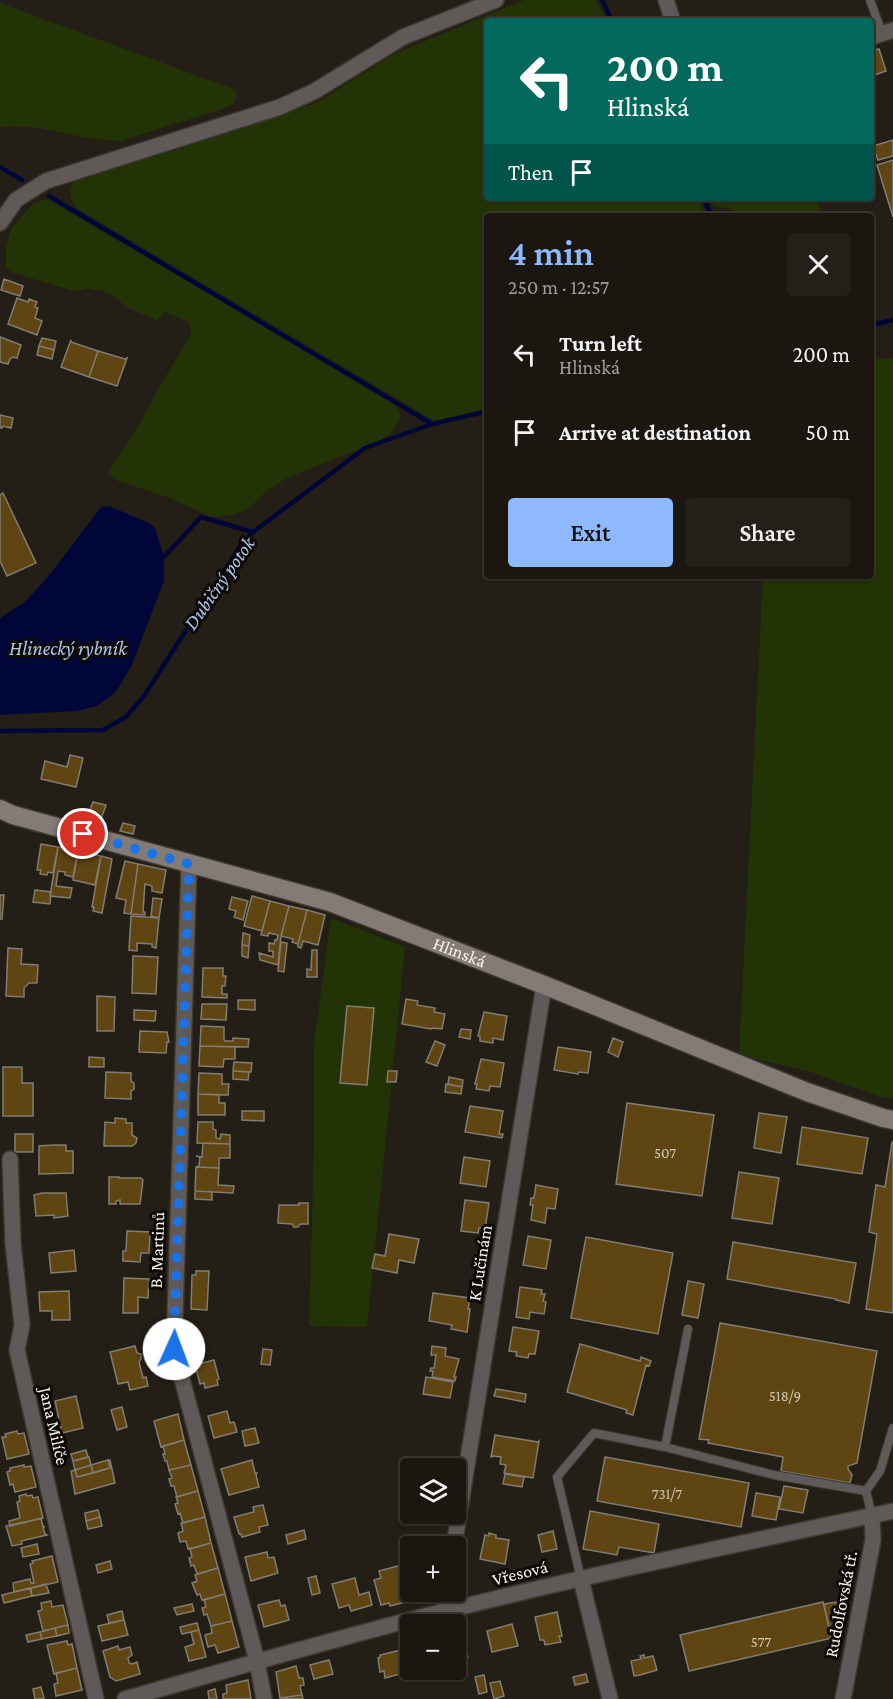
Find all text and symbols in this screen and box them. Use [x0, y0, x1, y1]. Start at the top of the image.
icon: left [508, 42, 586, 120]
text: 200 m [607, 43, 723, 90]
text: Hlinská [607, 92, 689, 122]
icon: arrive [565, 156, 598, 189]
text: Then [508, 160, 553, 185]
text: 4 min [508, 233, 594, 273]
button: close [787, 233, 850, 296]
text: 250 m · 12:57 [508, 276, 609, 298]
text: Turn left [559, 331, 642, 356]
icon: left [508, 338, 541, 371]
text: 200 m [793, 342, 850, 367]
text: Hlinská [559, 356, 620, 378]
icon: arrive [508, 416, 541, 449]
text: Arrive at destination [559, 420, 751, 445]
text: 50 m [805, 420, 850, 445]
button: Exit [508, 498, 673, 567]
button: Share [685, 498, 850, 567]
water label: Dubičný potok [179, 531, 261, 634]
water label: Hlinecký rybník [9, 637, 128, 660]
pin [57, 808, 108, 859]
icon: arrive [66, 817, 99, 850]
street label: Hlinská [430, 933, 489, 971]
house number: 507 [654, 1145, 676, 1161]
street label: B. Martinů [146, 1211, 168, 1289]
street label: K Lučinám [464, 1223, 496, 1302]
position arrow [142, 1317, 206, 1381]
street label: Jana Milíče [35, 1383, 73, 1467]
house number: 518/9 [769, 1388, 801, 1404]
map controls [400, 1458, 466, 1680]
button: layers [400, 1458, 466, 1524]
house number: 731/7 [652, 1486, 682, 1502]
button: + [400, 1536, 466, 1602]
street label: Rudolfovská tř. [821, 1549, 861, 1659]
street label: Vřesová [490, 1556, 550, 1590]
button: − [400, 1614, 466, 1680]
house number: 577 [751, 1634, 771, 1650]

